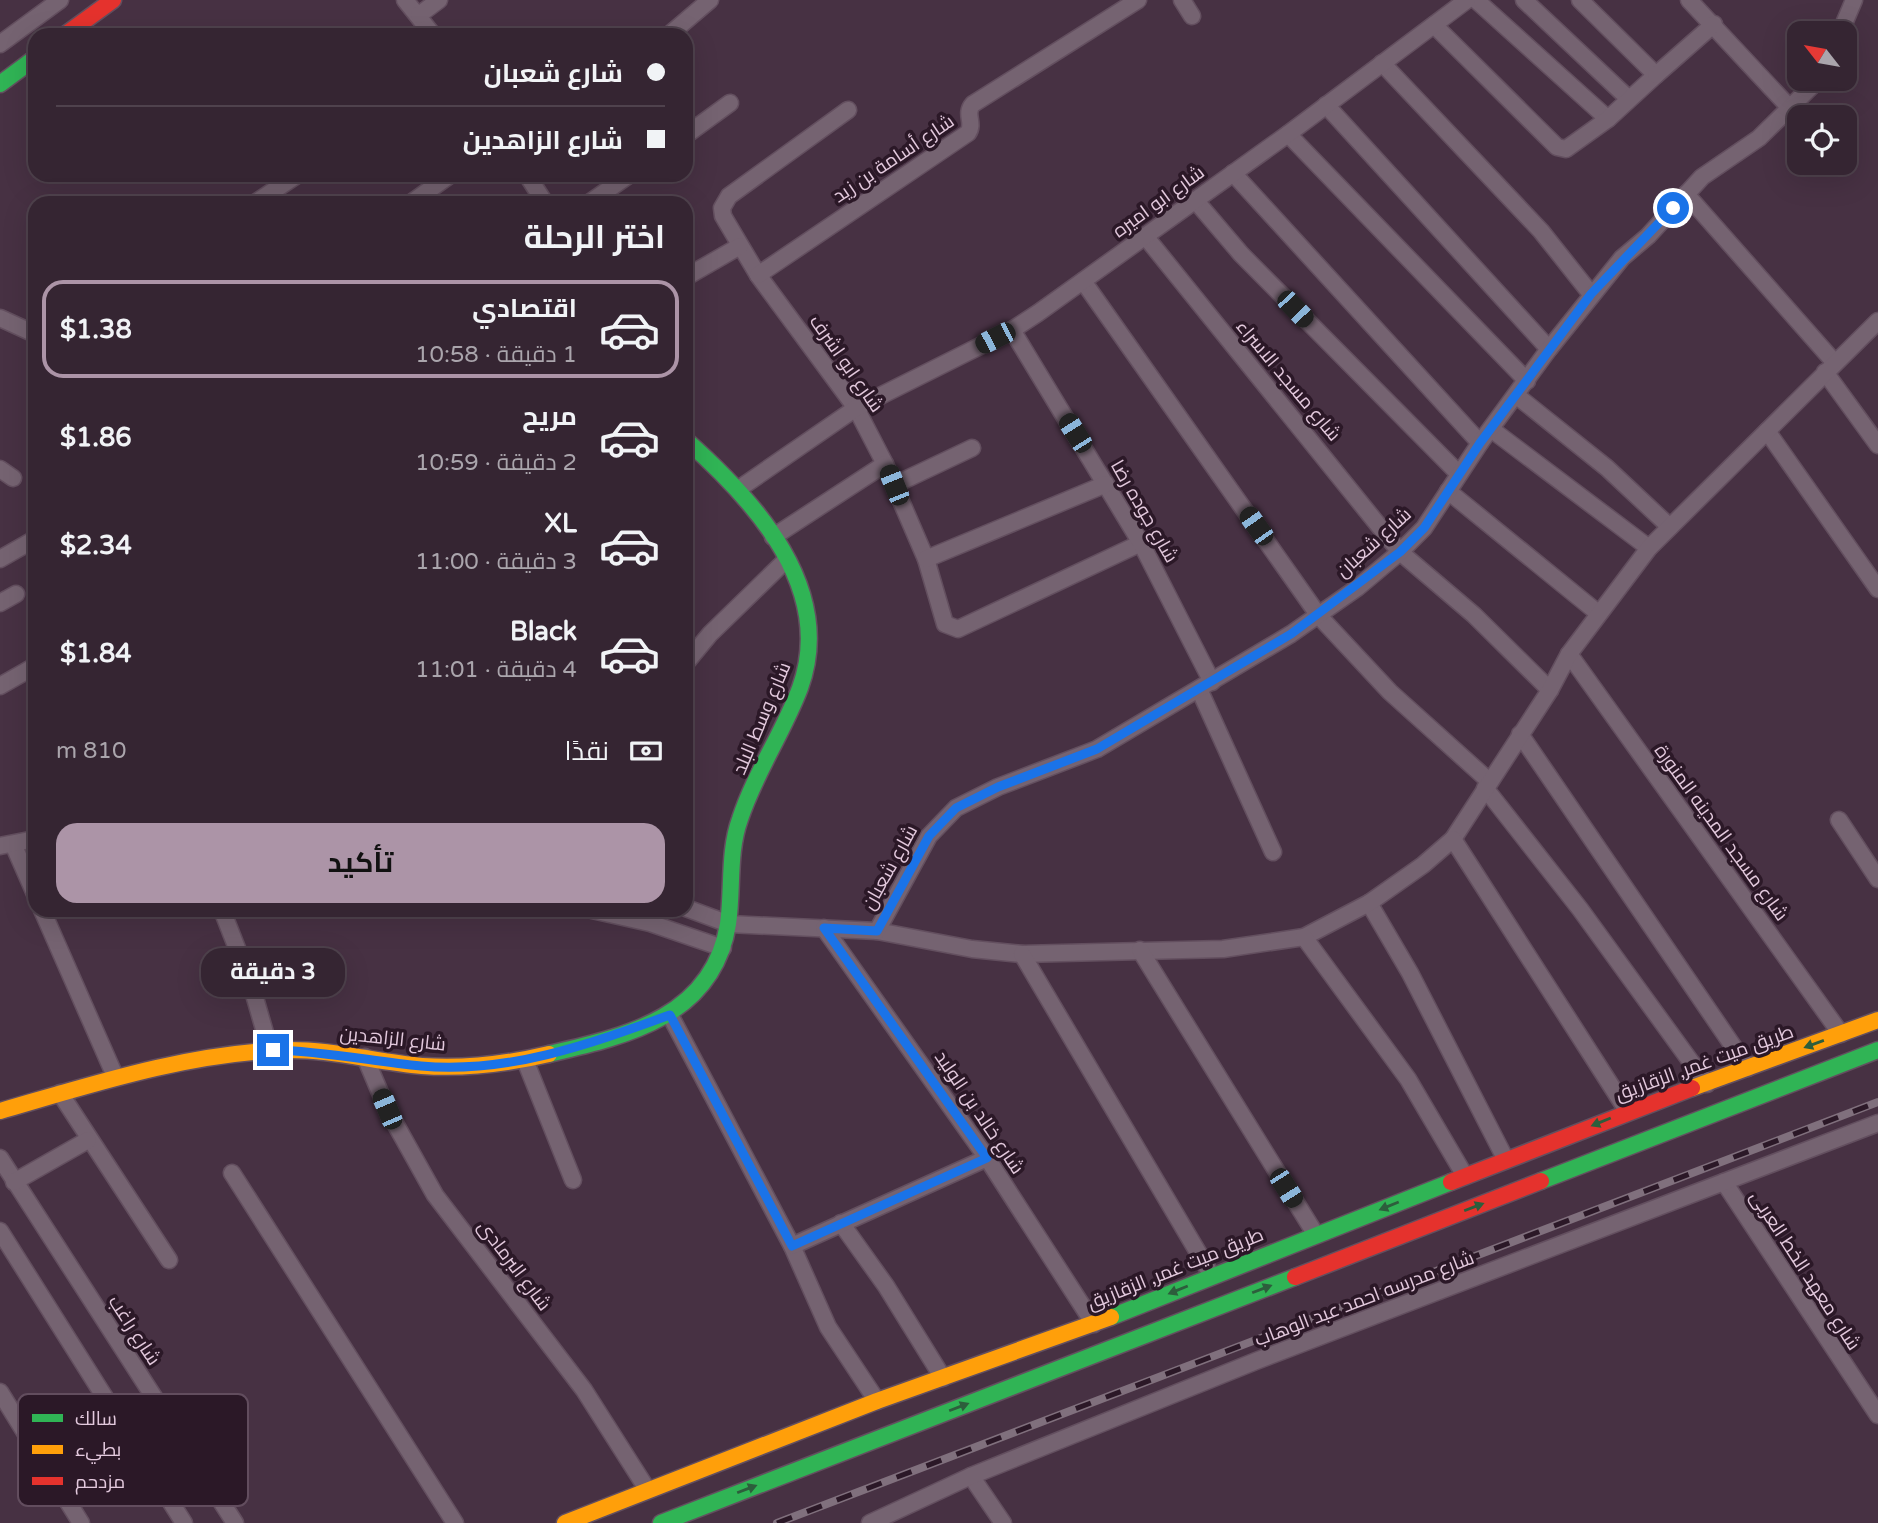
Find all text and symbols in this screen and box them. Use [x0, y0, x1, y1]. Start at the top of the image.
north arrow [1787, 21, 1857, 91]
map controls [1787, 21, 1857, 175]
text: شارع شعبان [484, 58, 623, 89]
button: locate [1787, 105, 1857, 175]
street label: شارع أسامة بن زيد [828, 109, 959, 209]
text: شارع الزاهدين [463, 125, 623, 156]
street label: شارع ابو اميره [1109, 161, 1210, 244]
route start [1657, 192, 1689, 224]
text: اختر الرحلة [524, 219, 665, 257]
car [1273, 287, 1318, 331]
text: اقتصادي [472, 293, 577, 324]
icon: car [598, 298, 661, 361]
street label: شارع ابو اشرف [803, 311, 888, 418]
text: $1.38 [60, 314, 132, 345]
street label: شارع مسجد الاسراء [1230, 316, 1345, 447]
car [972, 319, 1019, 357]
text: 1 دقيقة · 10:58 [415, 341, 577, 369]
text: مريح [522, 401, 577, 432]
icon: car [598, 406, 661, 469]
car [1055, 410, 1096, 456]
text: $1.86 [60, 422, 132, 453]
text: 2 دقيقة · 10:59 [415, 449, 577, 477]
street label: شارع جوده رضا [1104, 456, 1182, 568]
car [877, 462, 912, 508]
car [1236, 503, 1277, 549]
street label: شارع شعبان [1332, 503, 1417, 584]
text: XL [545, 508, 577, 539]
icon: car [598, 514, 661, 577]
text: $2.34 [60, 530, 132, 561]
text: 3 دقيقة · 11:00 [415, 548, 577, 576]
text: Black [510, 616, 577, 647]
icon: car [598, 622, 661, 685]
text: $1.84 [60, 638, 132, 669]
text: 4 دقيقة · 11:01 [415, 656, 577, 684]
street label: شارع وسط البلد [728, 659, 797, 779]
icon: cash [627, 732, 665, 770]
text: نقدًا [565, 736, 609, 767]
text: 810 m [56, 737, 126, 765]
street label: شارع مسجد المدينه المنورة [1648, 740, 1793, 926]
street label: شارع شعبان [858, 821, 924, 915]
button: تأكيد [56, 823, 665, 903]
callout: 3 دقيقة [201, 948, 345, 998]
text: 3 دقيقة [230, 958, 316, 986]
street label: طريق ميت غمر, الزقازيق [1612, 1020, 1797, 1106]
street label: شارع الزاهدين [339, 1022, 447, 1057]
route end [257, 1034, 289, 1066]
one-way arrow [1804, 1038, 1825, 1049]
street label: شارع خالد بن الوليد [928, 1047, 1028, 1179]
car [370, 1086, 405, 1132]
one-way arrow [1590, 1117, 1611, 1128]
car [1266, 1165, 1307, 1211]
street label: شارع معهد الخط العربى [1744, 1187, 1865, 1355]
one-way arrow [1378, 1201, 1399, 1212]
one-way arrow [1464, 1201, 1485, 1212]
street label: شارع البرمادى [472, 1216, 555, 1316]
street label: طريق ميت غمر, الزقازيق [1084, 1224, 1267, 1315]
street label: شارع مدرسه احمد عبد الوهاب [1252, 1247, 1478, 1353]
one-way arrow [1252, 1283, 1273, 1294]
one-way arrow [1167, 1285, 1188, 1296]
street label: شارع راغب [102, 1292, 165, 1371]
legend [18, 1394, 248, 1506]
one-way arrow [949, 1401, 970, 1412]
text: سالك [75, 1408, 117, 1430]
text: بطيء [75, 1439, 121, 1464]
text: مزدحم [75, 1471, 125, 1495]
one-way arrow [737, 1484, 758, 1495]

